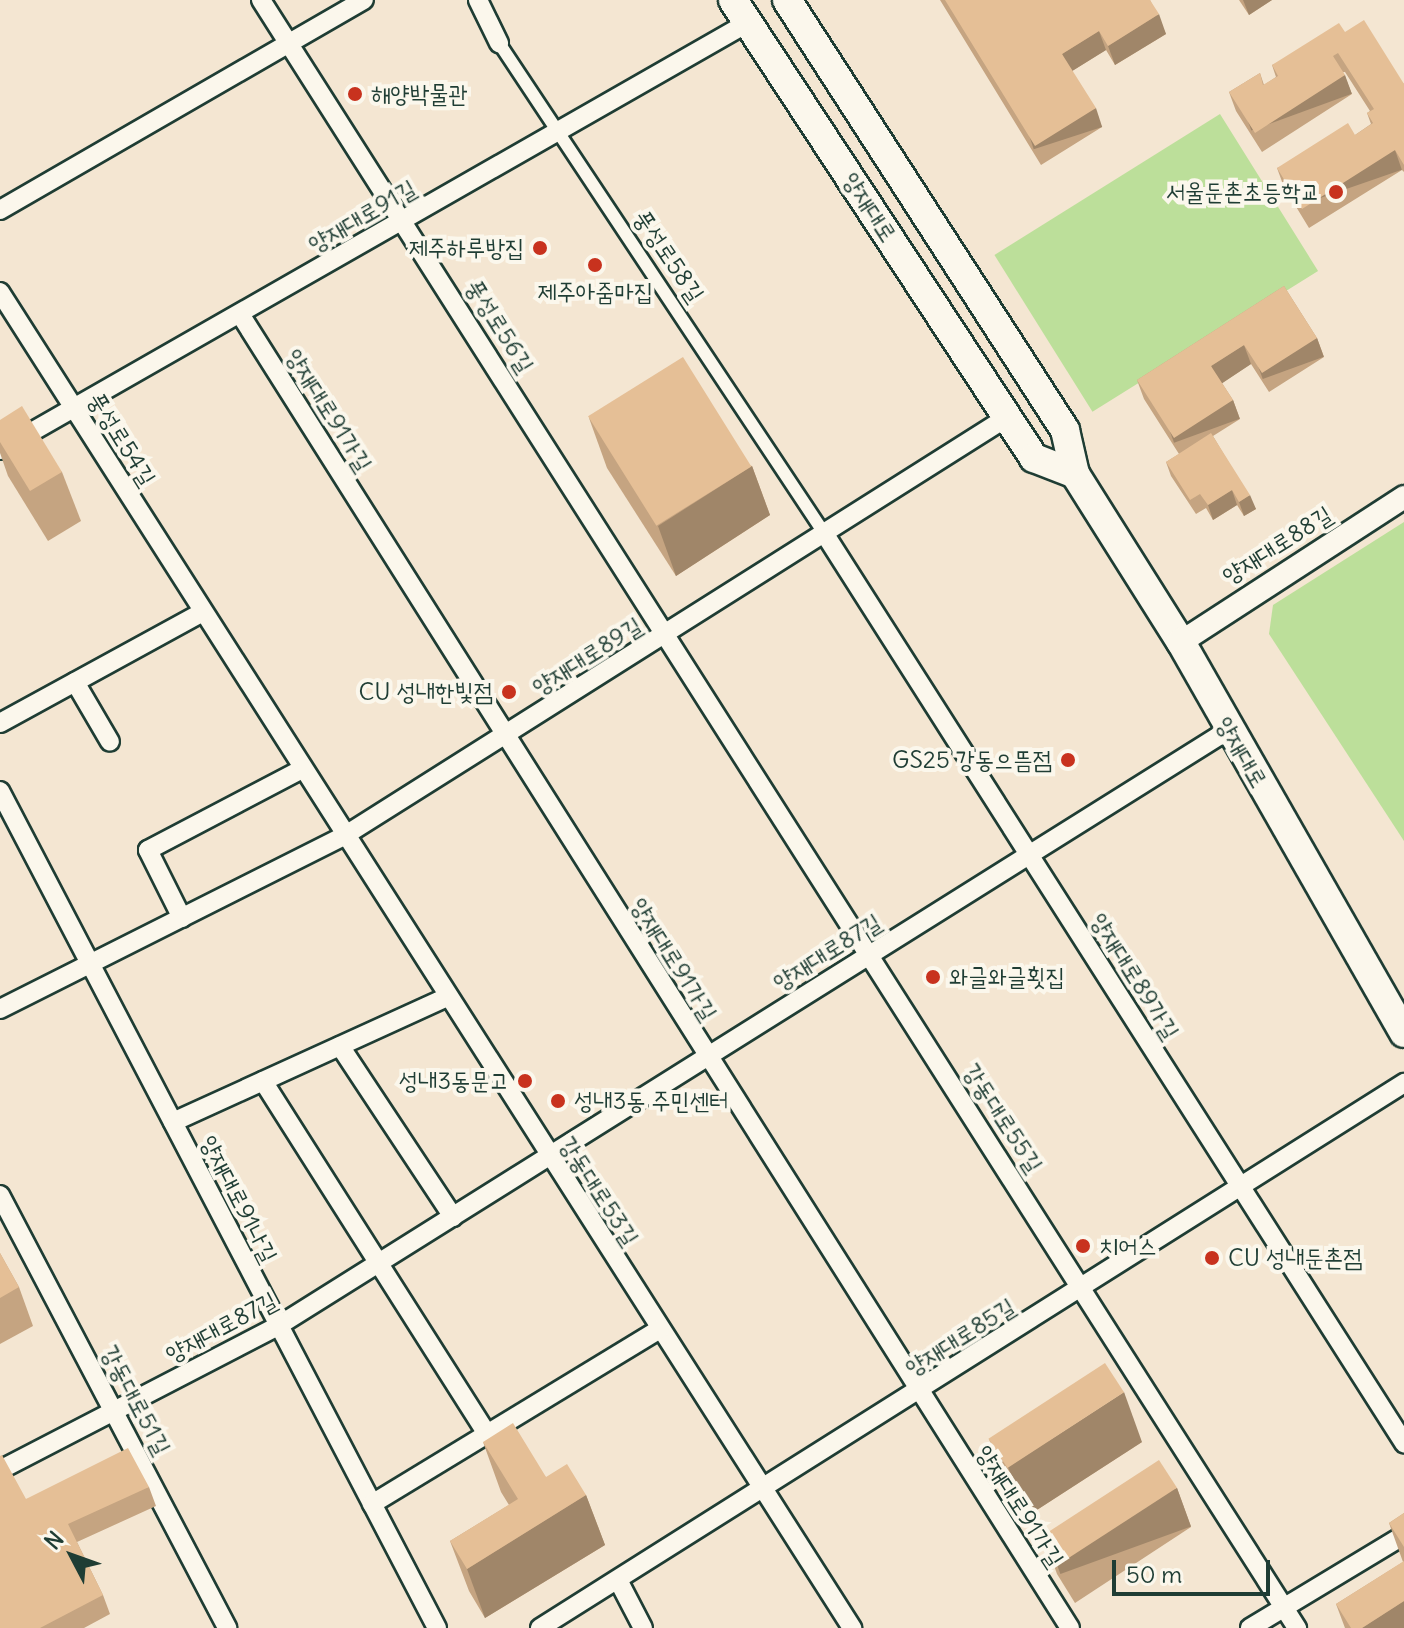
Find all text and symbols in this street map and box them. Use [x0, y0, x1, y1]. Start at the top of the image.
place label: 해양박물관 [371, 80, 468, 108]
marker: 해양박물관 [346, 85, 364, 103]
street label: 양재대로 [837, 167, 903, 247]
street label: 양재대로91길 [303, 174, 421, 258]
place label: 서울둔촌초등학교 [1166, 178, 1320, 206]
marker: 서울둔촌초등학교 [1327, 183, 1345, 201]
street label: 풍성로58길 [628, 204, 710, 308]
place label: 제주하루방집 [408, 234, 524, 262]
marker: 제주하루방집 [531, 239, 549, 257]
marker: 제주아줌마집 [586, 256, 604, 274]
street label: 풍성로56길 [460, 274, 540, 378]
place label: 제주아줌마집 [537, 278, 653, 306]
street label: 양재대로91가길 [280, 343, 378, 477]
street label: 풍성로54길 [82, 387, 162, 491]
street label: 양재대로88길 [1217, 500, 1337, 590]
street label: 양재대로89길 [527, 611, 647, 701]
place label: CU 성내한빛점 [359, 678, 493, 706]
marker: CU 성내한빛점 [500, 683, 518, 701]
street label: 양재대로 [1210, 711, 1274, 793]
place label: GS25 강동으뜸점 [892, 746, 1052, 774]
marker: GS25 강동으뜸점 [1059, 751, 1077, 769]
street label: 양재대로91가길 [625, 892, 723, 1026]
street label: 양재대로87길 [768, 907, 886, 997]
street label: 양재대로89가길 [1085, 908, 1185, 1044]
place label: 와글와글횟집 [949, 963, 1065, 991]
marker: 와글와글횟집 [924, 968, 942, 986]
street label: 강동대로55길 [957, 1058, 1049, 1178]
place label: 성내3동문고 [399, 1067, 509, 1095]
marker: 성내3동문고 [516, 1072, 534, 1090]
place label: 성내3동 주민센터 [574, 1087, 729, 1115]
marker: 성내3동 주민센터 [549, 1092, 567, 1110]
street label: 양재대로91나길 [195, 1130, 283, 1268]
street label: 강동대로53길 [553, 1131, 645, 1251]
place label: 치어스 [1099, 1232, 1157, 1260]
marker: 치어스 [1074, 1237, 1092, 1255]
place label: CU 성내둔촌점 [1228, 1244, 1362, 1272]
marker: CU 성내둔촌점 [1203, 1249, 1221, 1267]
street label: 양재대로87길 [160, 1286, 282, 1368]
street label: 양재대로85길 [900, 1292, 1020, 1382]
street label: 강동대로51길 [95, 1340, 177, 1460]
street label: 양재대로91가길 [970, 1440, 1070, 1572]
north arrow [32, 1516, 112, 1596]
text: N [38, 1525, 69, 1555]
scale bar [1116, 1544, 1274, 1594]
text: 50 m [1126, 1559, 1182, 1589]

